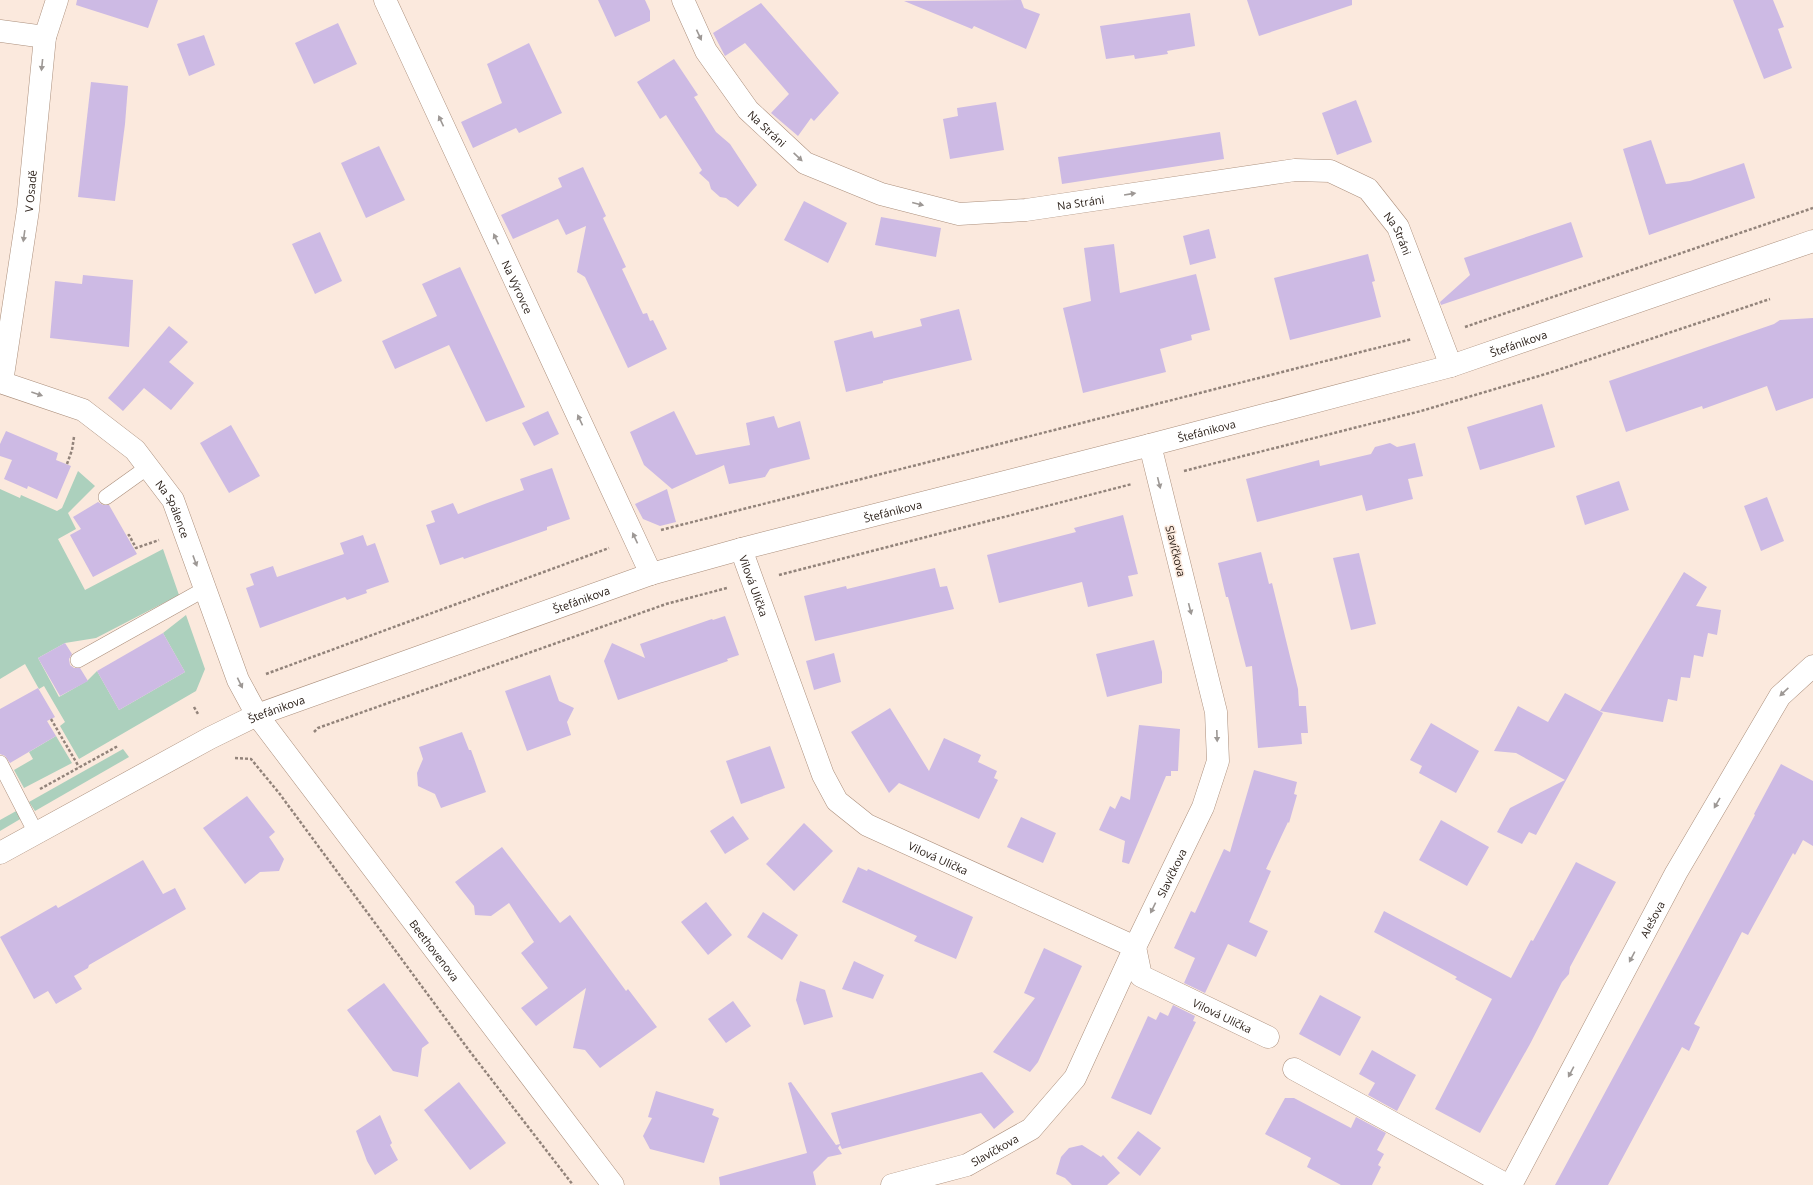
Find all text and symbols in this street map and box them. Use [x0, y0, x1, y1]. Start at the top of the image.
one-way arrow [696, 30, 702, 41]
one-way arrow [39, 59, 45, 71]
street label: Na Stráni [745, 107, 790, 150]
one-way arrow [438, 116, 444, 127]
one-way arrow [793, 152, 803, 161]
street label: V Osadě [20, 169, 39, 213]
street label: Na Stráni [1056, 191, 1105, 213]
one-way arrow [1124, 191, 1136, 197]
one-way arrow [912, 201, 925, 207]
street label: Na Stráni [1381, 208, 1415, 257]
one-way arrow [21, 230, 27, 242]
one-way arrow [493, 233, 499, 245]
street label: Na Výrovce [499, 257, 537, 316]
street label: Štefánikova [1488, 326, 1549, 360]
one-way arrow [31, 391, 43, 397]
one-way arrow [577, 415, 583, 426]
street label: Štefánikova [1176, 415, 1237, 445]
street label: Na Spálence [153, 477, 194, 540]
one-way arrow [1156, 477, 1162, 489]
street label: Štefánikova [862, 496, 923, 525]
street label: Slavíčkova [1162, 524, 1190, 578]
one-way arrow [631, 532, 637, 544]
street label: Vilová Ulička [736, 553, 772, 618]
one-way arrow [192, 556, 198, 568]
street label: Štefánikova [551, 582, 612, 616]
one-way arrow [1188, 603, 1194, 615]
one-way arrow [236, 677, 243, 689]
one-way arrow [1779, 687, 1789, 697]
street label: Štefánikova [245, 691, 307, 726]
one-way arrow [1214, 730, 1220, 743]
one-way arrow [1714, 797, 1721, 809]
street label: Vilová Ulička [906, 837, 971, 878]
street label: Slavíčkova [1153, 846, 1189, 900]
street label: Alešova [1636, 898, 1668, 940]
one-way arrow [1150, 902, 1157, 914]
street label: Beethovenova [407, 916, 463, 984]
one-way arrow [1628, 951, 1635, 963]
street label: Vilová Ulička [1191, 995, 1255, 1036]
one-way arrow [1567, 1066, 1574, 1078]
street label: Slavíčkova [968, 1130, 1021, 1169]

